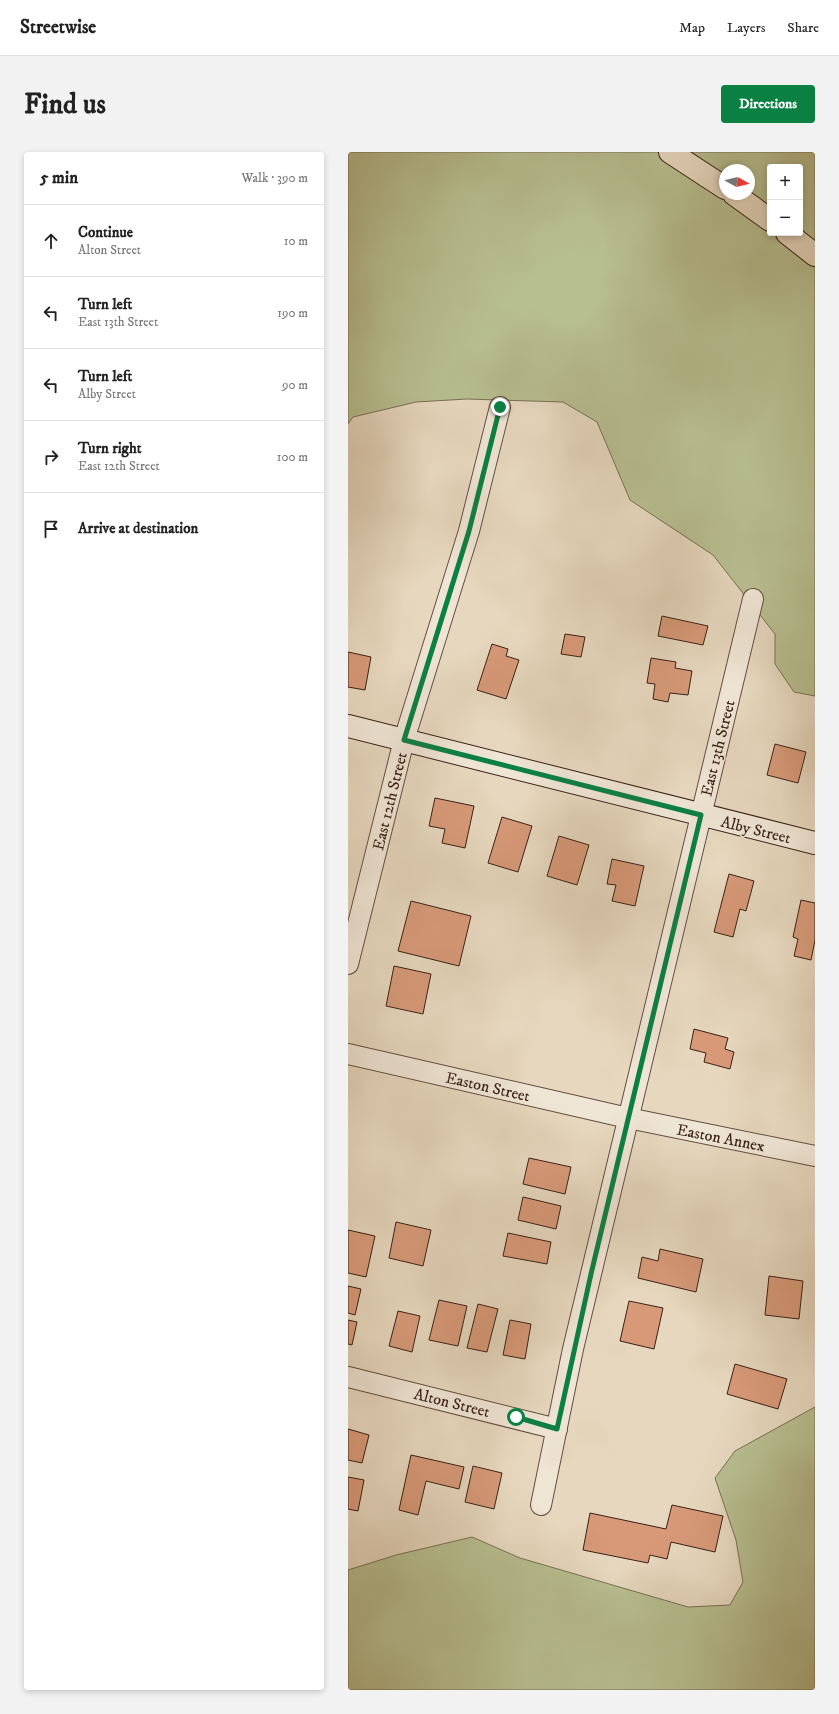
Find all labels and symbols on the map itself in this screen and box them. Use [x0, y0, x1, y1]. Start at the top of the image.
north arrow [719, 164, 755, 200]
route end [491, 398, 509, 416]
street label: East 13th Street [696, 698, 740, 799]
street label: East 12th Street [368, 750, 412, 852]
street label: Alby Street [719, 812, 793, 848]
street label: Easton Street [444, 1068, 532, 1106]
street label: Easton Annex [675, 1120, 767, 1156]
street label: Alton Street [412, 1384, 492, 1422]
route start [507, 1408, 525, 1426]

